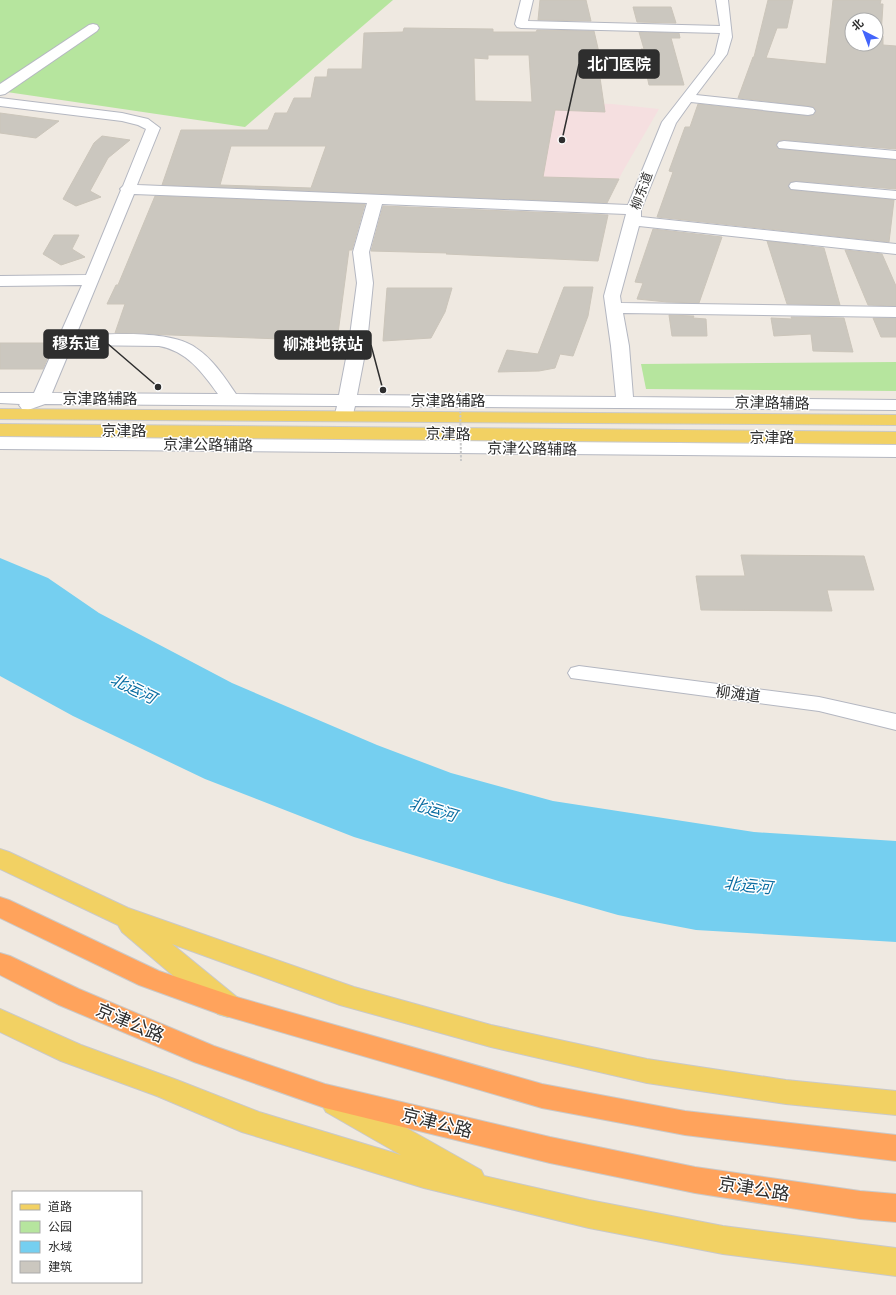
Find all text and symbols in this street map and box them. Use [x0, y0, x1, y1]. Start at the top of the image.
north arrow [844, 12, 884, 52]
text: 北 [849, 16, 866, 33]
callout: 北门医院 [579, 50, 659, 78]
text: 北门医院 [587, 55, 651, 75]
street label: 柳东道 [628, 170, 656, 212]
callout: 穆东道 [44, 330, 108, 358]
callout: 柳滩地铁站 [275, 331, 371, 359]
text: 穆东道 [52, 334, 100, 354]
text: 柳滩地铁站 [283, 335, 363, 355]
street label: 京津路辅路 [62, 390, 138, 408]
street label: 京津路辅路 [410, 392, 486, 410]
street label: 京津路辅路 [734, 393, 810, 413]
street label: 京津路 [101, 422, 147, 440]
street label: 京津路 [425, 425, 471, 443]
street label: 京津路 [749, 429, 795, 447]
street label: 京津公路辅路 [163, 435, 253, 455]
street label: 京津公路辅路 [487, 439, 577, 459]
water label: 北运河 [107, 669, 162, 710]
street label: 柳滩道 [715, 682, 761, 706]
water label: 北运河 [407, 793, 462, 827]
water label: 北运河 [723, 874, 776, 899]
street label: 京津公路 [93, 999, 167, 1047]
street label: 京津公路 [399, 1104, 475, 1142]
street label: 京津公路 [717, 1173, 791, 1205]
legend [12, 1191, 142, 1283]
text: 道路 [48, 1200, 72, 1215]
text: 公园 [48, 1220, 72, 1235]
text: 水域 [48, 1240, 72, 1255]
text: 建筑 [48, 1260, 72, 1275]

